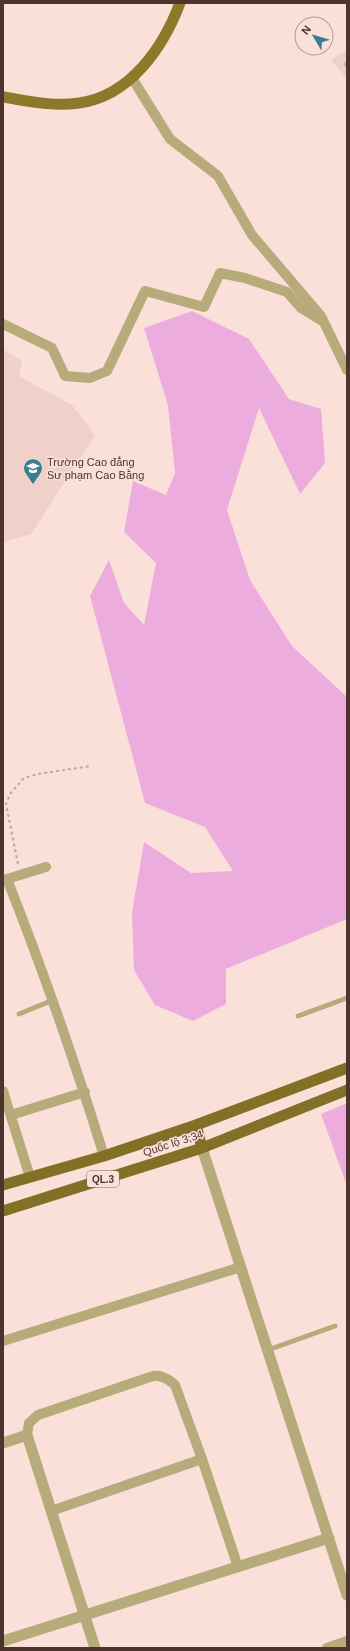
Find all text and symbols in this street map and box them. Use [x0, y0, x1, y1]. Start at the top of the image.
north arrow [294, 16, 334, 56]
text: N [299, 23, 313, 37]
place label: Trường Cao đẳng Sư phạm Cao Bằng [47, 456, 144, 481]
school or university icon: Trường Cao đẳng Sư phạm Cao Bằng [22, 457, 44, 485]
street label: Quốc lộ 3;34 [141, 1128, 205, 1158]
road number: QL.3 [87, 1171, 119, 1187]

